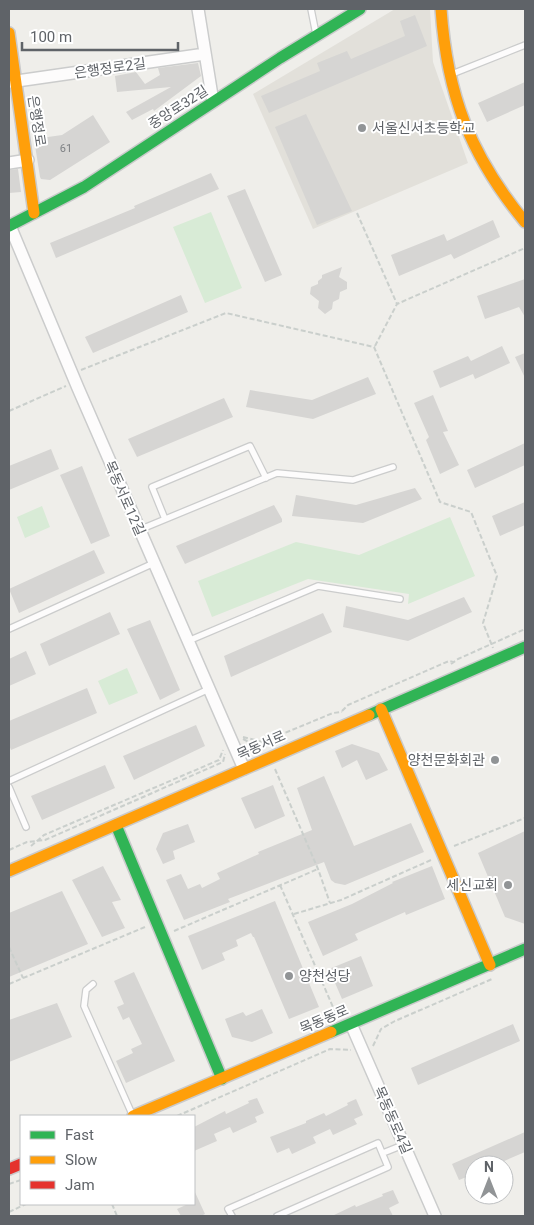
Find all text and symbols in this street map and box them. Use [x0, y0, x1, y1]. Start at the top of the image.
scale bar [22, 20, 179, 52]
text: 100 m [30, 28, 72, 46]
street label: 은행정로2길 [73, 55, 147, 81]
street label: 중앙로32길 [145, 82, 211, 132]
street label: 은행정로 [25, 94, 49, 148]
place label: 서울신서초등학교 [372, 120, 475, 136]
marker: 서울신서초등학교 [356, 122, 368, 134]
house number: 61 [60, 142, 72, 155]
street label: 목동서로12길 [101, 458, 149, 538]
street label: 목동서로 [234, 727, 288, 763]
place label: 양천문화회관 [408, 752, 485, 768]
marker: 양천문화회관 [489, 754, 501, 766]
place label: 세신교회 [446, 877, 498, 893]
marker: 세신교회 [502, 879, 514, 891]
place label: 양천성당 [299, 968, 351, 984]
marker: 양천성당 [283, 970, 295, 982]
street label: 목동동로 [297, 1002, 351, 1036]
street label: 목동동로4길 [371, 1084, 415, 1156]
legend [20, 1115, 195, 1205]
text: Fast [65, 1126, 94, 1144]
text: Slow [65, 1151, 97, 1169]
north arrow [464, 1155, 514, 1205]
text: N [484, 1159, 494, 1175]
text: Jam [65, 1176, 95, 1194]

